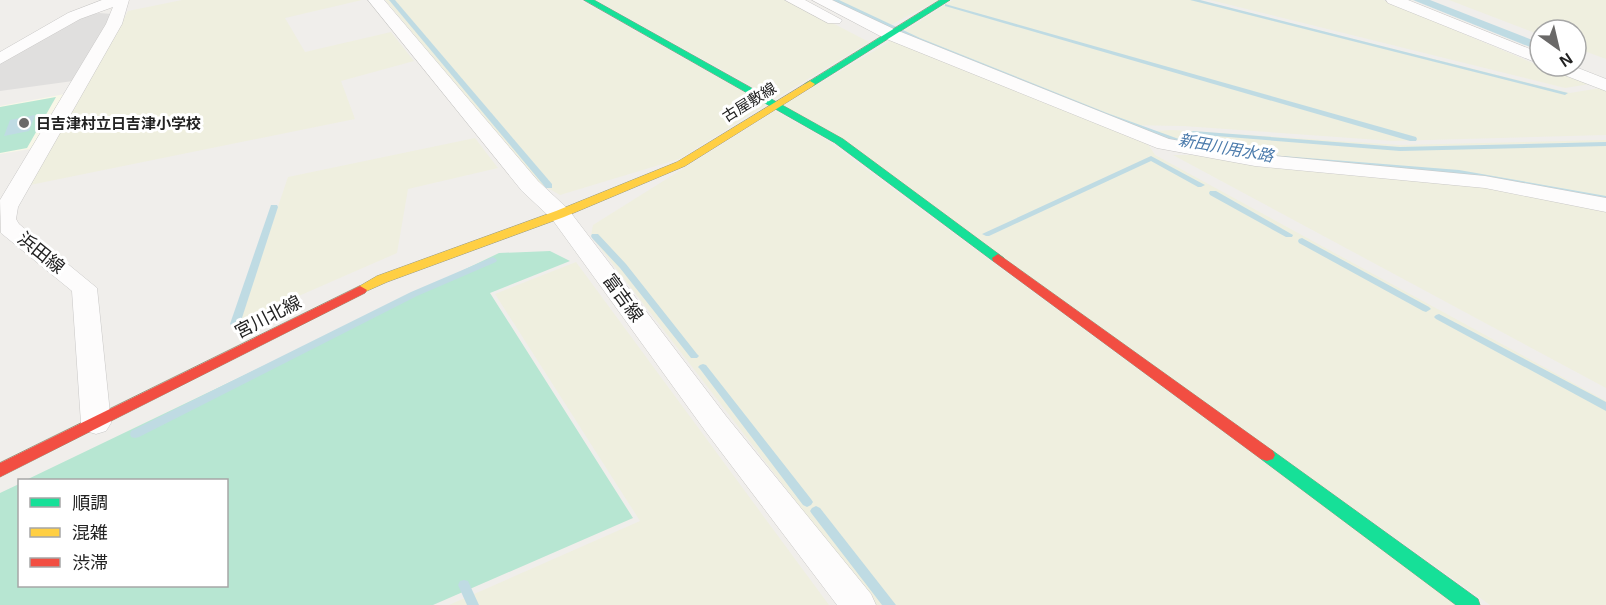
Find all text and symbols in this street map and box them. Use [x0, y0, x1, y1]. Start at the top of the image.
north arrow [1528, 18, 1588, 78]
text: N [1557, 50, 1576, 70]
street label: 古屋敷線 [719, 79, 779, 125]
place label: 日吉津村立日吉津小学校 [36, 115, 201, 132]
marker: 日吉津村立日吉津小学校 [17, 116, 31, 130]
water label: 新田川用水路 [1177, 131, 1277, 165]
street label: 浜田線 [14, 228, 68, 278]
street label: 富吉線 [599, 270, 647, 326]
street label: 宮川北線 [231, 292, 305, 342]
legend [18, 479, 228, 587]
text: 順調 [72, 493, 108, 513]
text: 混雑 [72, 523, 108, 543]
text: 渋滞 [72, 553, 108, 573]

